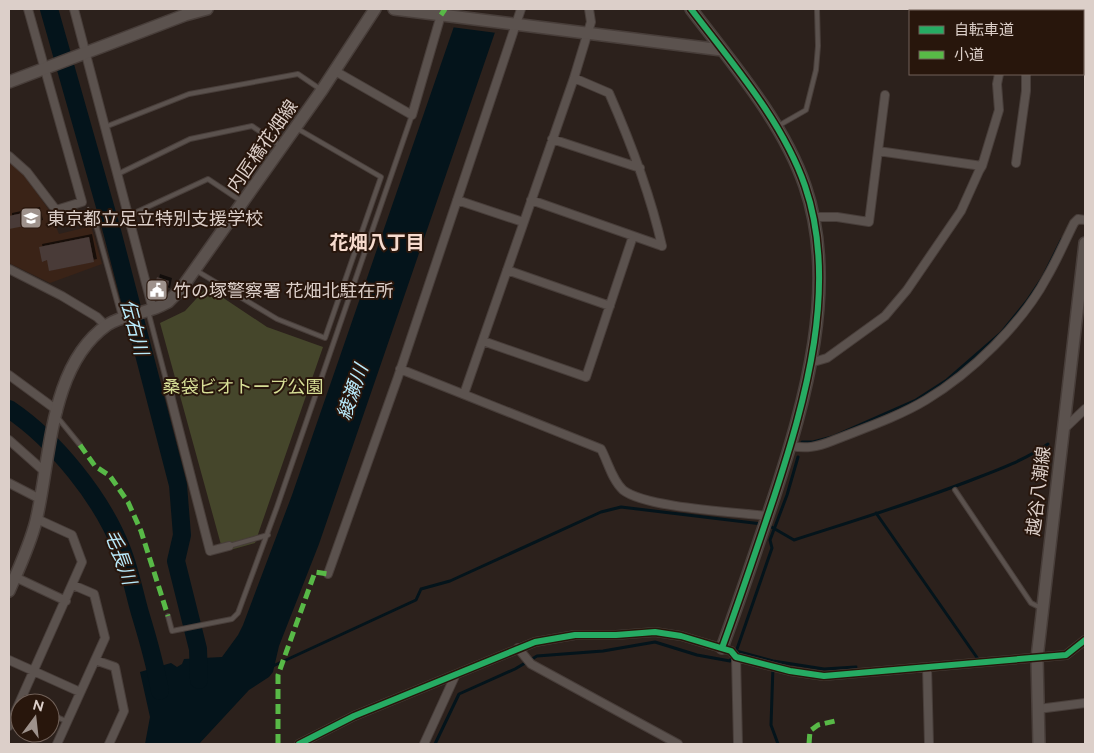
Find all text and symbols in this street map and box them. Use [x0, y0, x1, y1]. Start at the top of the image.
legend [909, 10, 1084, 75]
text: 自転車道 [954, 21, 1014, 39]
text: 小道 [954, 46, 984, 64]
street label: 内匠橋花畑線 [222, 96, 302, 196]
school or university icon: 東京都立足立特別支援学校 [19, 206, 43, 230]
place label: 東京都立足立特別支援学校 [47, 208, 263, 229]
district label: 花畑八丁目 [329, 231, 425, 253]
public building icon: 竹の塚警察署 花畑北駐在所 [145, 278, 169, 302]
place label: 竹の塚警察署 花畑北駐在所 [173, 280, 394, 301]
water label: 伝右川 [117, 297, 154, 359]
water label: 綾瀬川 [332, 360, 372, 423]
park label: 桑袋ビオトープ公園 [163, 376, 323, 397]
street label: 越谷八潮線 [1022, 445, 1054, 537]
water label: 毛長川 [101, 526, 142, 589]
north arrow [10, 693, 60, 743]
text: N [31, 696, 46, 715]

